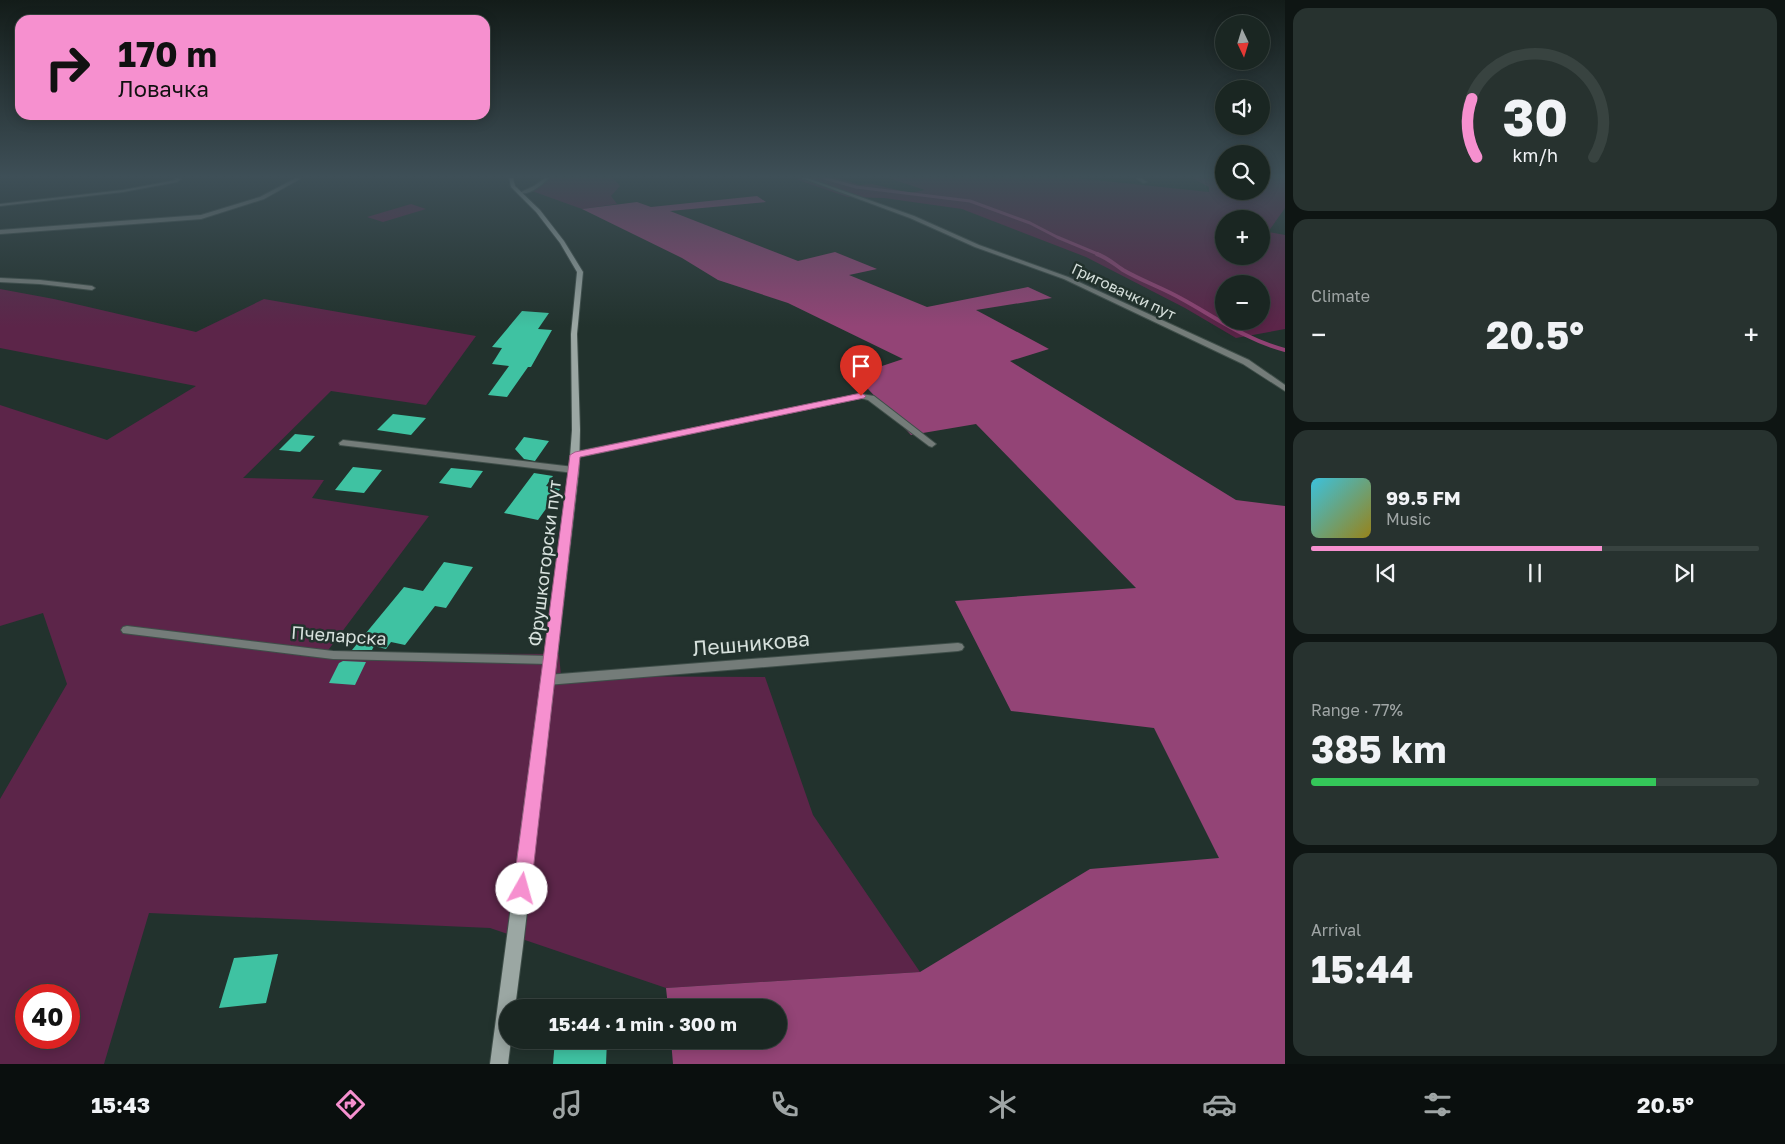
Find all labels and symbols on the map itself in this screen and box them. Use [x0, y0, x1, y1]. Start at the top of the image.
north arrow [1215, 15, 1270, 70]
street label: Григовачки пут [1069, 259, 1179, 323]
pin [840, 345, 882, 396]
street label: Фрушкогорски пут [523, 478, 565, 647]
street label: Пчеларска [291, 621, 387, 649]
street label: Лешникова [691, 625, 811, 661]
position arrow [495, 862, 547, 914]
speed limit sign: 40 [15, 984, 80, 1049]

